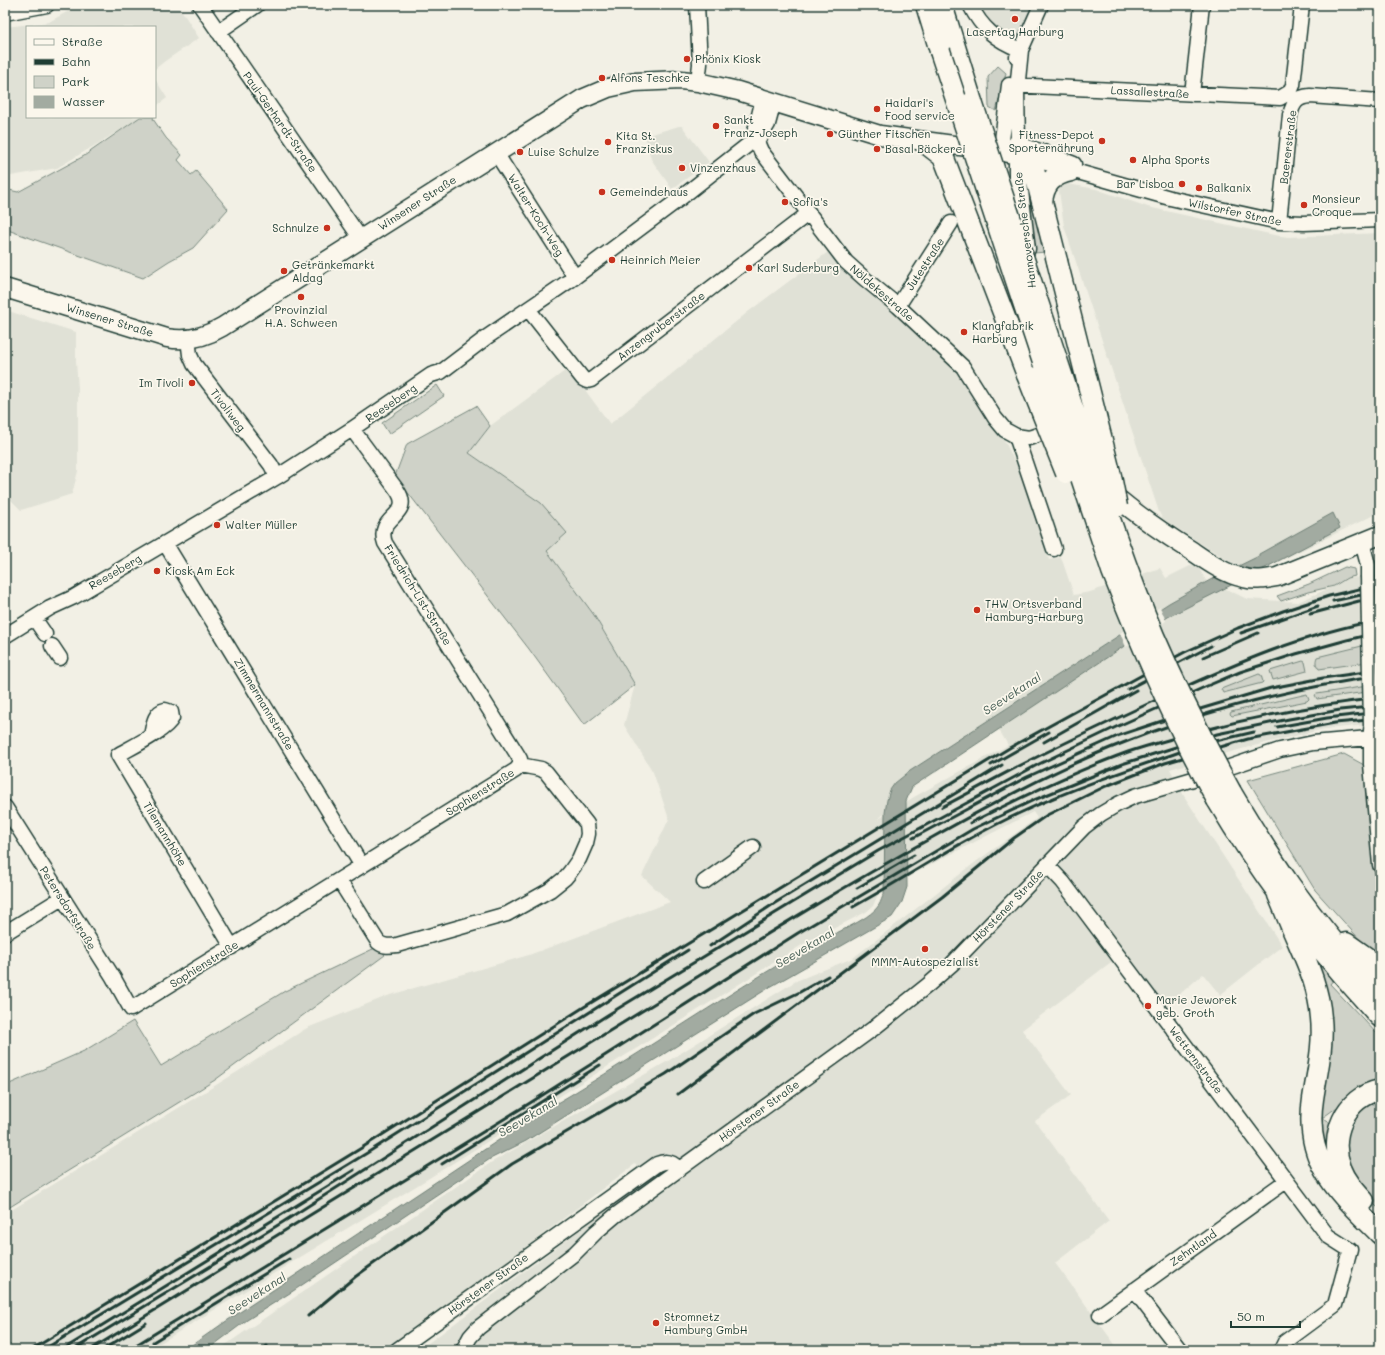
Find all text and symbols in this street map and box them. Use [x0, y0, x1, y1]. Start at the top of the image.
marker: Lasertag Harburg [1010, 14, 1020, 24]
place label: Lasertag Harburg [966, 24, 1064, 39]
legend [26, 26, 156, 118]
text: Straße [62, 33, 103, 49]
place label: Phönix Kiosk [695, 51, 761, 66]
text: Bahn [62, 53, 90, 69]
marker: Phönix Kiosk [682, 54, 692, 64]
street label: Paul-Gerhardt-Straße [240, 68, 321, 175]
place label: Alfons Teschke [610, 70, 690, 85]
text: Park [62, 73, 89, 89]
marker: Alfons Teschke [597, 73, 607, 83]
street label: Lassallestraße [1110, 82, 1190, 101]
text: Wasser [62, 93, 105, 109]
place label: Haidari's Food service [885, 95, 955, 123]
marker: Haidari's Food service [872, 104, 882, 114]
street label: Baererstraße [1276, 109, 1300, 185]
place label: Sankt Franz-Joseph [724, 112, 797, 140]
marker: Sankt Franz-Joseph [711, 121, 721, 131]
place label: Günther Fitschen [838, 126, 930, 141]
place label: Fitness-Depot Sporternährung [1009, 127, 1094, 155]
place label: Kita St. Franziskus [616, 128, 673, 156]
marker: Günther Fitschen [825, 129, 835, 139]
marker: Fitness-Depot Sporternährung [1097, 136, 1107, 146]
marker: Kita St. Franziskus [603, 137, 613, 147]
place label: Basal Bäckerei [885, 141, 966, 156]
place label: Luise Schulze [528, 144, 600, 159]
marker: Basal Bäckerei [872, 144, 882, 154]
marker: Luise Schulze [515, 147, 525, 157]
place label: Alpha Sports [1141, 152, 1210, 167]
marker: Alpha Sports [1128, 155, 1138, 165]
place label: Vinzenzhaus [690, 160, 756, 175]
marker: Vinzenzhaus [677, 163, 687, 173]
street label: Walter-Koch-Weg [505, 171, 568, 259]
street label: Hannoversche Straße [1010, 171, 1039, 289]
street label: Winsener Straße [375, 172, 459, 233]
place label: Bar Lisboa [1116, 176, 1174, 191]
marker: Bar Lisboa [1177, 179, 1187, 189]
place label: Balkanix [1207, 180, 1252, 195]
marker: Balkanix [1194, 183, 1204, 193]
place label: Gemeindehaus [610, 184, 688, 199]
marker: Gemeindehaus [597, 187, 607, 197]
place label: Monsieur Croque [1312, 191, 1360, 219]
place label: Sofia's [793, 194, 828, 209]
street label: Wilstorfer Straße [1187, 194, 1283, 229]
marker: Sofia's [780, 197, 790, 207]
marker: Monsieur Croque [1299, 200, 1309, 210]
place label: Schnulze [272, 220, 319, 235]
marker: Schnulze [322, 223, 332, 233]
street label: Jutestraße [902, 234, 947, 293]
place label: Heinrich Meier [620, 252, 700, 267]
marker: Heinrich Meier [607, 255, 617, 265]
place label: Getränkemarkt Aldag [292, 257, 375, 285]
place label: Karl Suderburg [757, 260, 839, 275]
street label: Nöldekestraße [847, 261, 918, 325]
marker: Karl Suderburg [744, 263, 754, 273]
marker: Getränkemarkt Aldag [279, 266, 289, 276]
street label: Anzengruberstraße [614, 288, 708, 364]
marker: Provinzial H.A. Schween [296, 292, 306, 302]
street label: Winsener Straße [65, 299, 156, 340]
place label: Provinzial H.A. Schween [265, 302, 337, 330]
place label: Klangfabrik Harburg [972, 318, 1034, 346]
marker: Klangfabrik Harburg [959, 327, 969, 337]
place label: Im Tivoli [139, 375, 184, 390]
marker: Im Tivoli [187, 378, 197, 388]
street label: Reeseberg [362, 380, 419, 425]
street label: Tivoliweg [207, 385, 249, 434]
place label: Walter Müller [225, 517, 298, 532]
marker: Walter Müller [212, 520, 222, 530]
street label: Friedrich-List-Straße [381, 541, 456, 648]
street label: Reeseberg [86, 550, 144, 593]
place label: Kiosk Am Eck [165, 563, 235, 578]
marker: Kiosk Am Eck [152, 566, 162, 576]
place label: THW Ortsverband Hamburg-Harburg [985, 596, 1083, 624]
marker: THW Ortsverband Hamburg-Harburg [972, 605, 982, 615]
street label: Zimmermannstraße [231, 655, 298, 753]
water label: Seevekanal [979, 668, 1044, 718]
street label: Sophienstraße [443, 764, 517, 819]
street label: Tilemannhöhe [140, 799, 191, 869]
street label: Petersdorfstraße [37, 863, 100, 952]
street label: Hörstener Straße [969, 866, 1047, 945]
water label: Seevekanal [772, 923, 837, 971]
street label: Sophienstraße [167, 936, 241, 991]
marker: MMM-Autospezialist [920, 944, 930, 954]
place label: MMM-Autospezialist [871, 954, 979, 969]
place label: Marie Jeworek geb. Groth [1156, 992, 1237, 1020]
marker: Marie Jeworek geb. Groth [1143, 1001, 1153, 1011]
street label: Wetternstraße [1166, 1023, 1227, 1097]
street label: Hörstener Straße [715, 1076, 802, 1145]
water label: Seevekanal [495, 1092, 560, 1140]
street label: Zehntland [1166, 1226, 1219, 1269]
street label: Hörstener Straße [444, 1249, 531, 1318]
water label: Seevekanal [224, 1268, 289, 1318]
scale bar [1231, 1303, 1300, 1329]
text: 50 m [1237, 1308, 1265, 1324]
place label: Stromnetz Hamburg GmbH [664, 1309, 748, 1337]
marker: Stromnetz Hamburg GmbH [651, 1318, 661, 1328]

